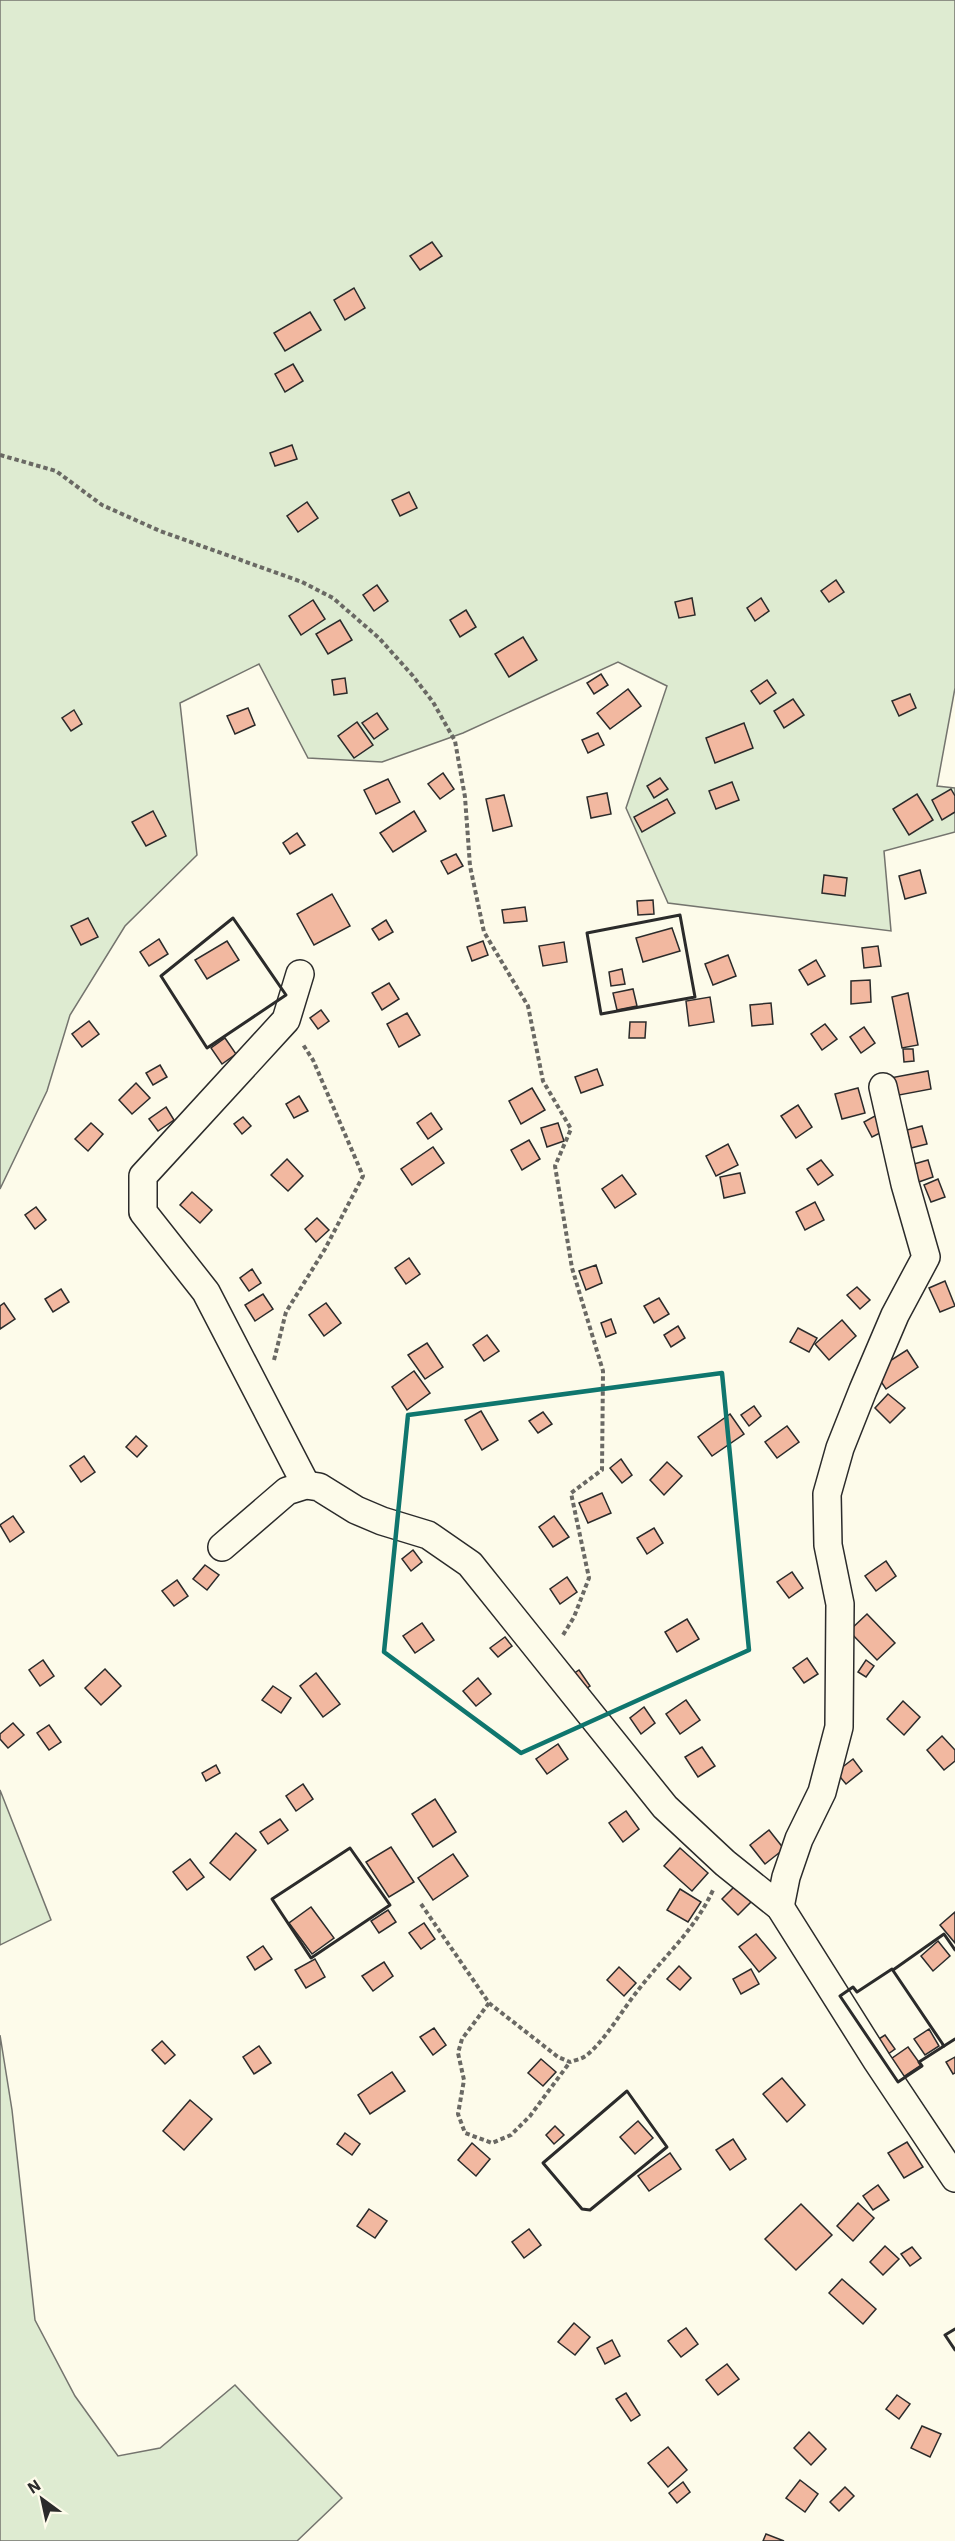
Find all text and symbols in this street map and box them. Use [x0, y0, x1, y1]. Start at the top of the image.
north arrow [12, 2469, 72, 2529]
text: N [24, 2475, 44, 2498]

